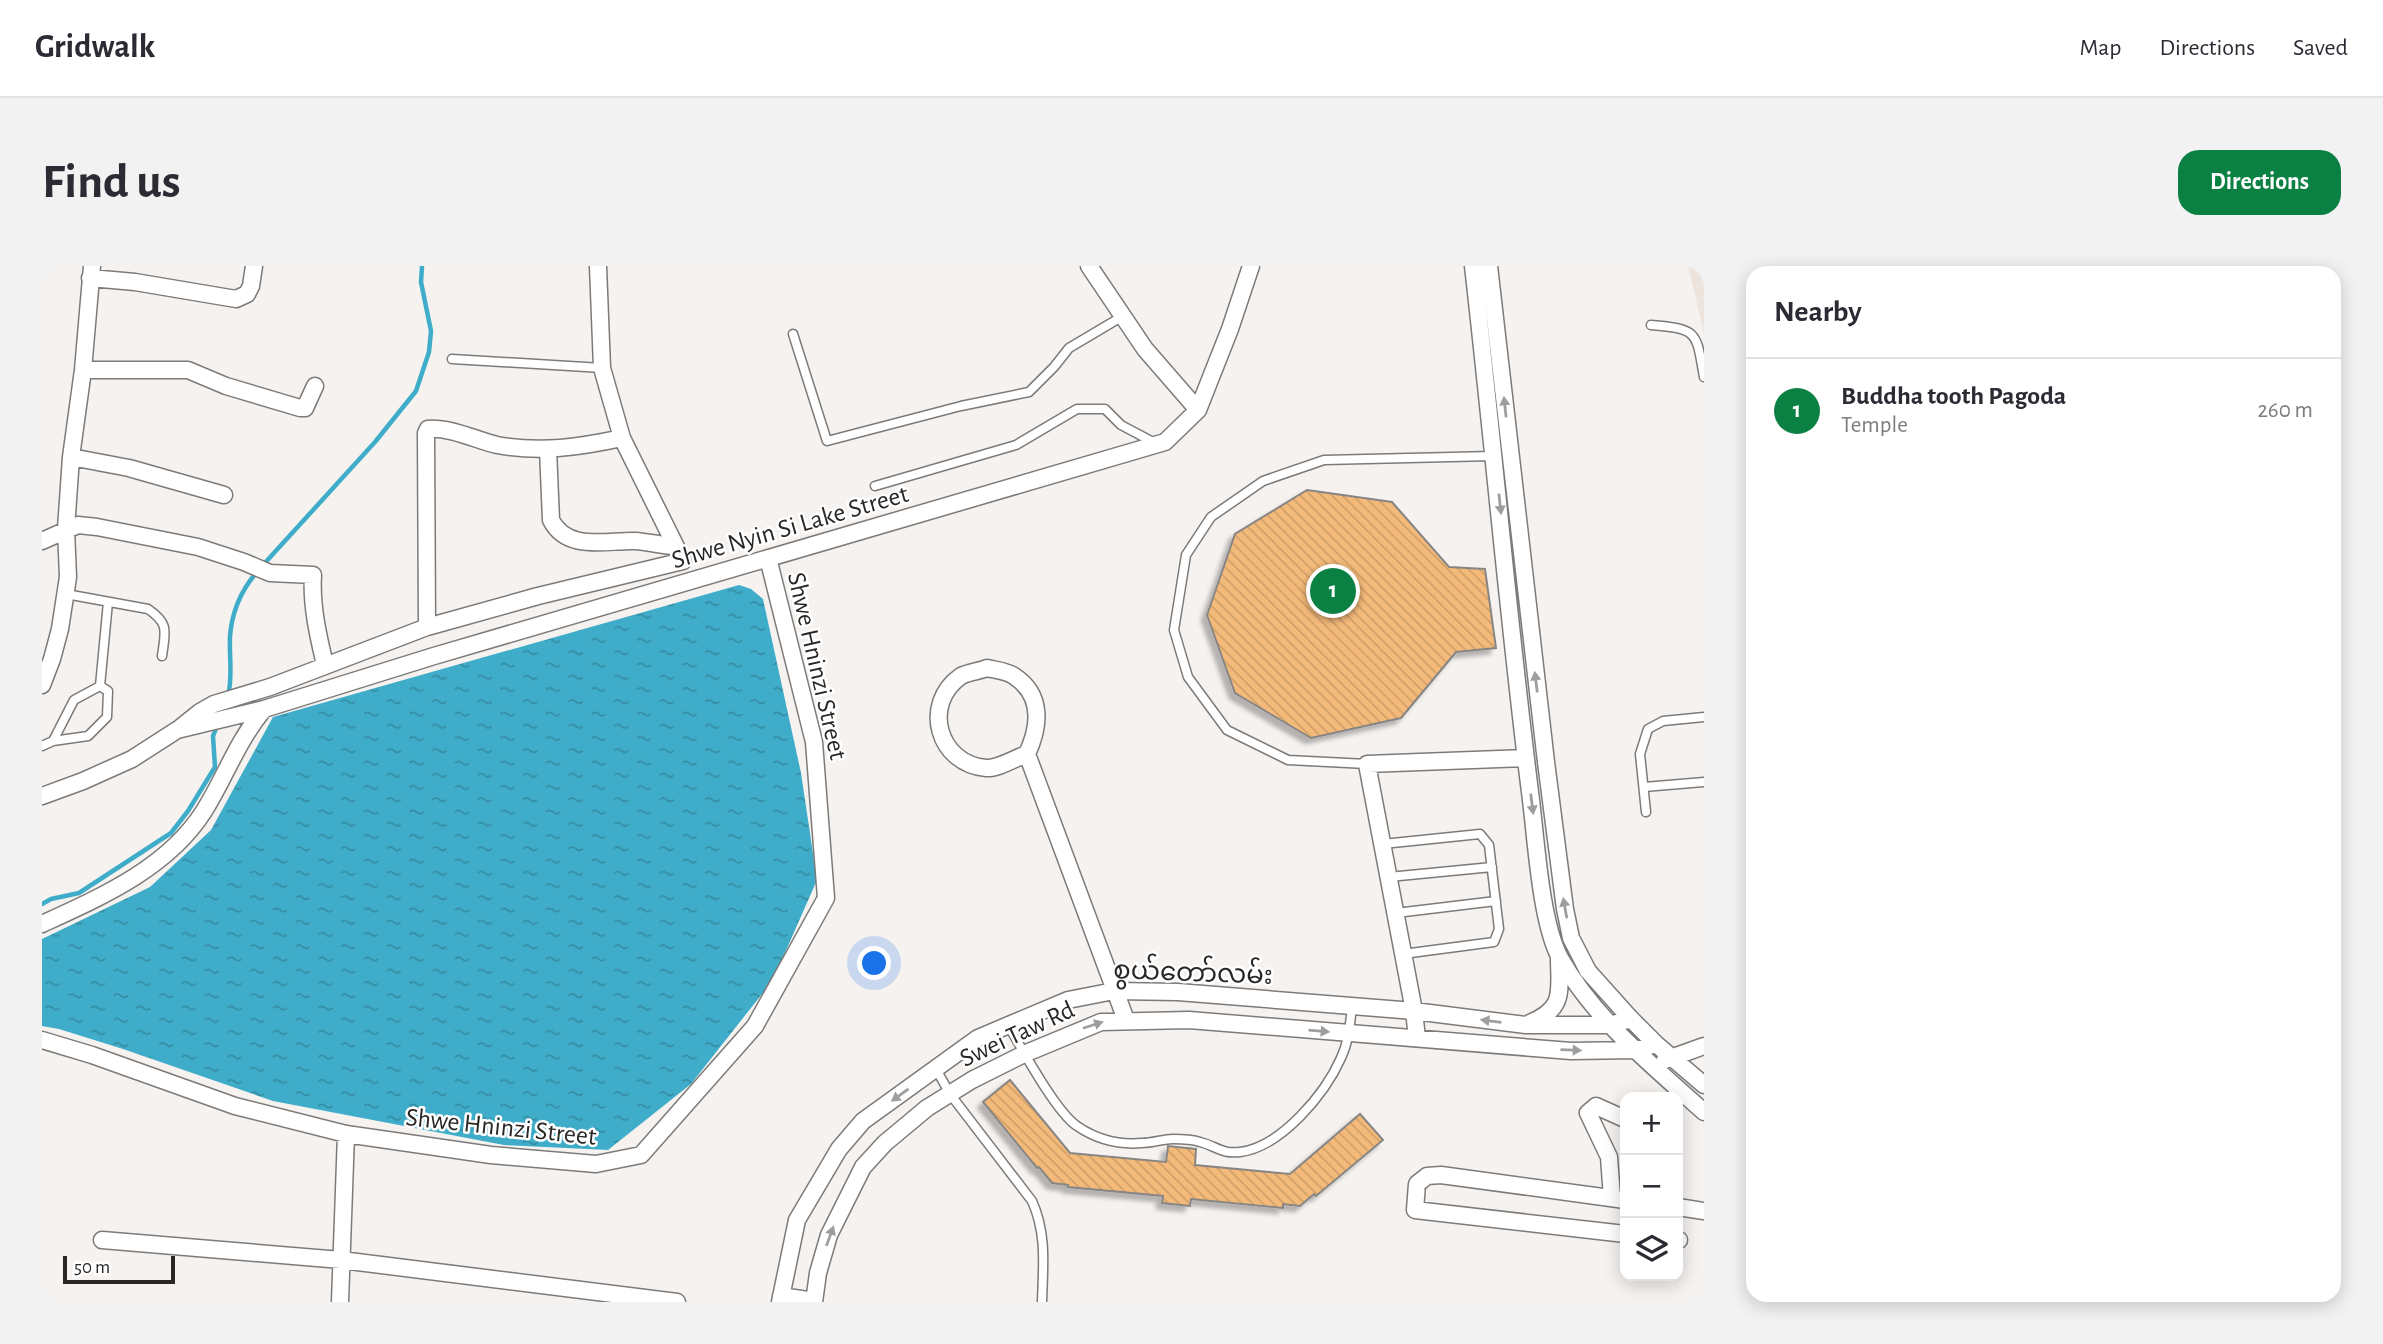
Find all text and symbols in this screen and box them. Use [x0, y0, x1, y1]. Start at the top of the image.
text: Gridwalk [35, 31, 155, 64]
text: Map [2079, 36, 2121, 60]
text: Directions [2159, 36, 2255, 60]
text: Saved [2293, 36, 2348, 60]
button: Directions [2178, 150, 2341, 215]
text: Find us [42, 158, 181, 207]
text: Nearby [1774, 297, 1862, 327]
text: Buddha tooth Pagoda [1841, 383, 2066, 409]
one-way arrow [1499, 396, 1510, 418]
text: 1 [1793, 399, 1801, 422]
text: 260 m [2257, 399, 2313, 422]
text: Temple [1841, 414, 1908, 437]
street label: Shwe Nyin Si Lake Street [669, 481, 911, 573]
one-way arrow [1495, 493, 1506, 515]
pin: 1 [1310, 565, 1356, 617]
street label: Shwe Hninzi Street [783, 570, 851, 762]
one-way arrow [1531, 671, 1542, 693]
one-way arrow [1526, 793, 1537, 815]
one-way arrow [1559, 896, 1570, 918]
your location [857, 946, 891, 980]
street label: စွယ်တော်လမ်း [1112, 952, 1273, 995]
street label: Swei Taw Rd [956, 996, 1078, 1072]
one-way arrow [1479, 1015, 1501, 1026]
one-way arrow [1083, 1020, 1104, 1030]
one-way arrow [1309, 1026, 1331, 1037]
one-way arrow [1560, 1045, 1582, 1056]
one-way arrow [890, 1088, 909, 1102]
map controls [1620, 1092, 1683, 1281]
button: + [1620, 1092, 1683, 1155]
street label: Shwe Hninzi Street [404, 1104, 598, 1150]
button: − [1620, 1155, 1683, 1218]
button: layers [1620, 1218, 1683, 1281]
one-way arrow [825, 1225, 836, 1246]
scale bar [63, 1253, 175, 1285]
text: 50 m [74, 1258, 110, 1277]

